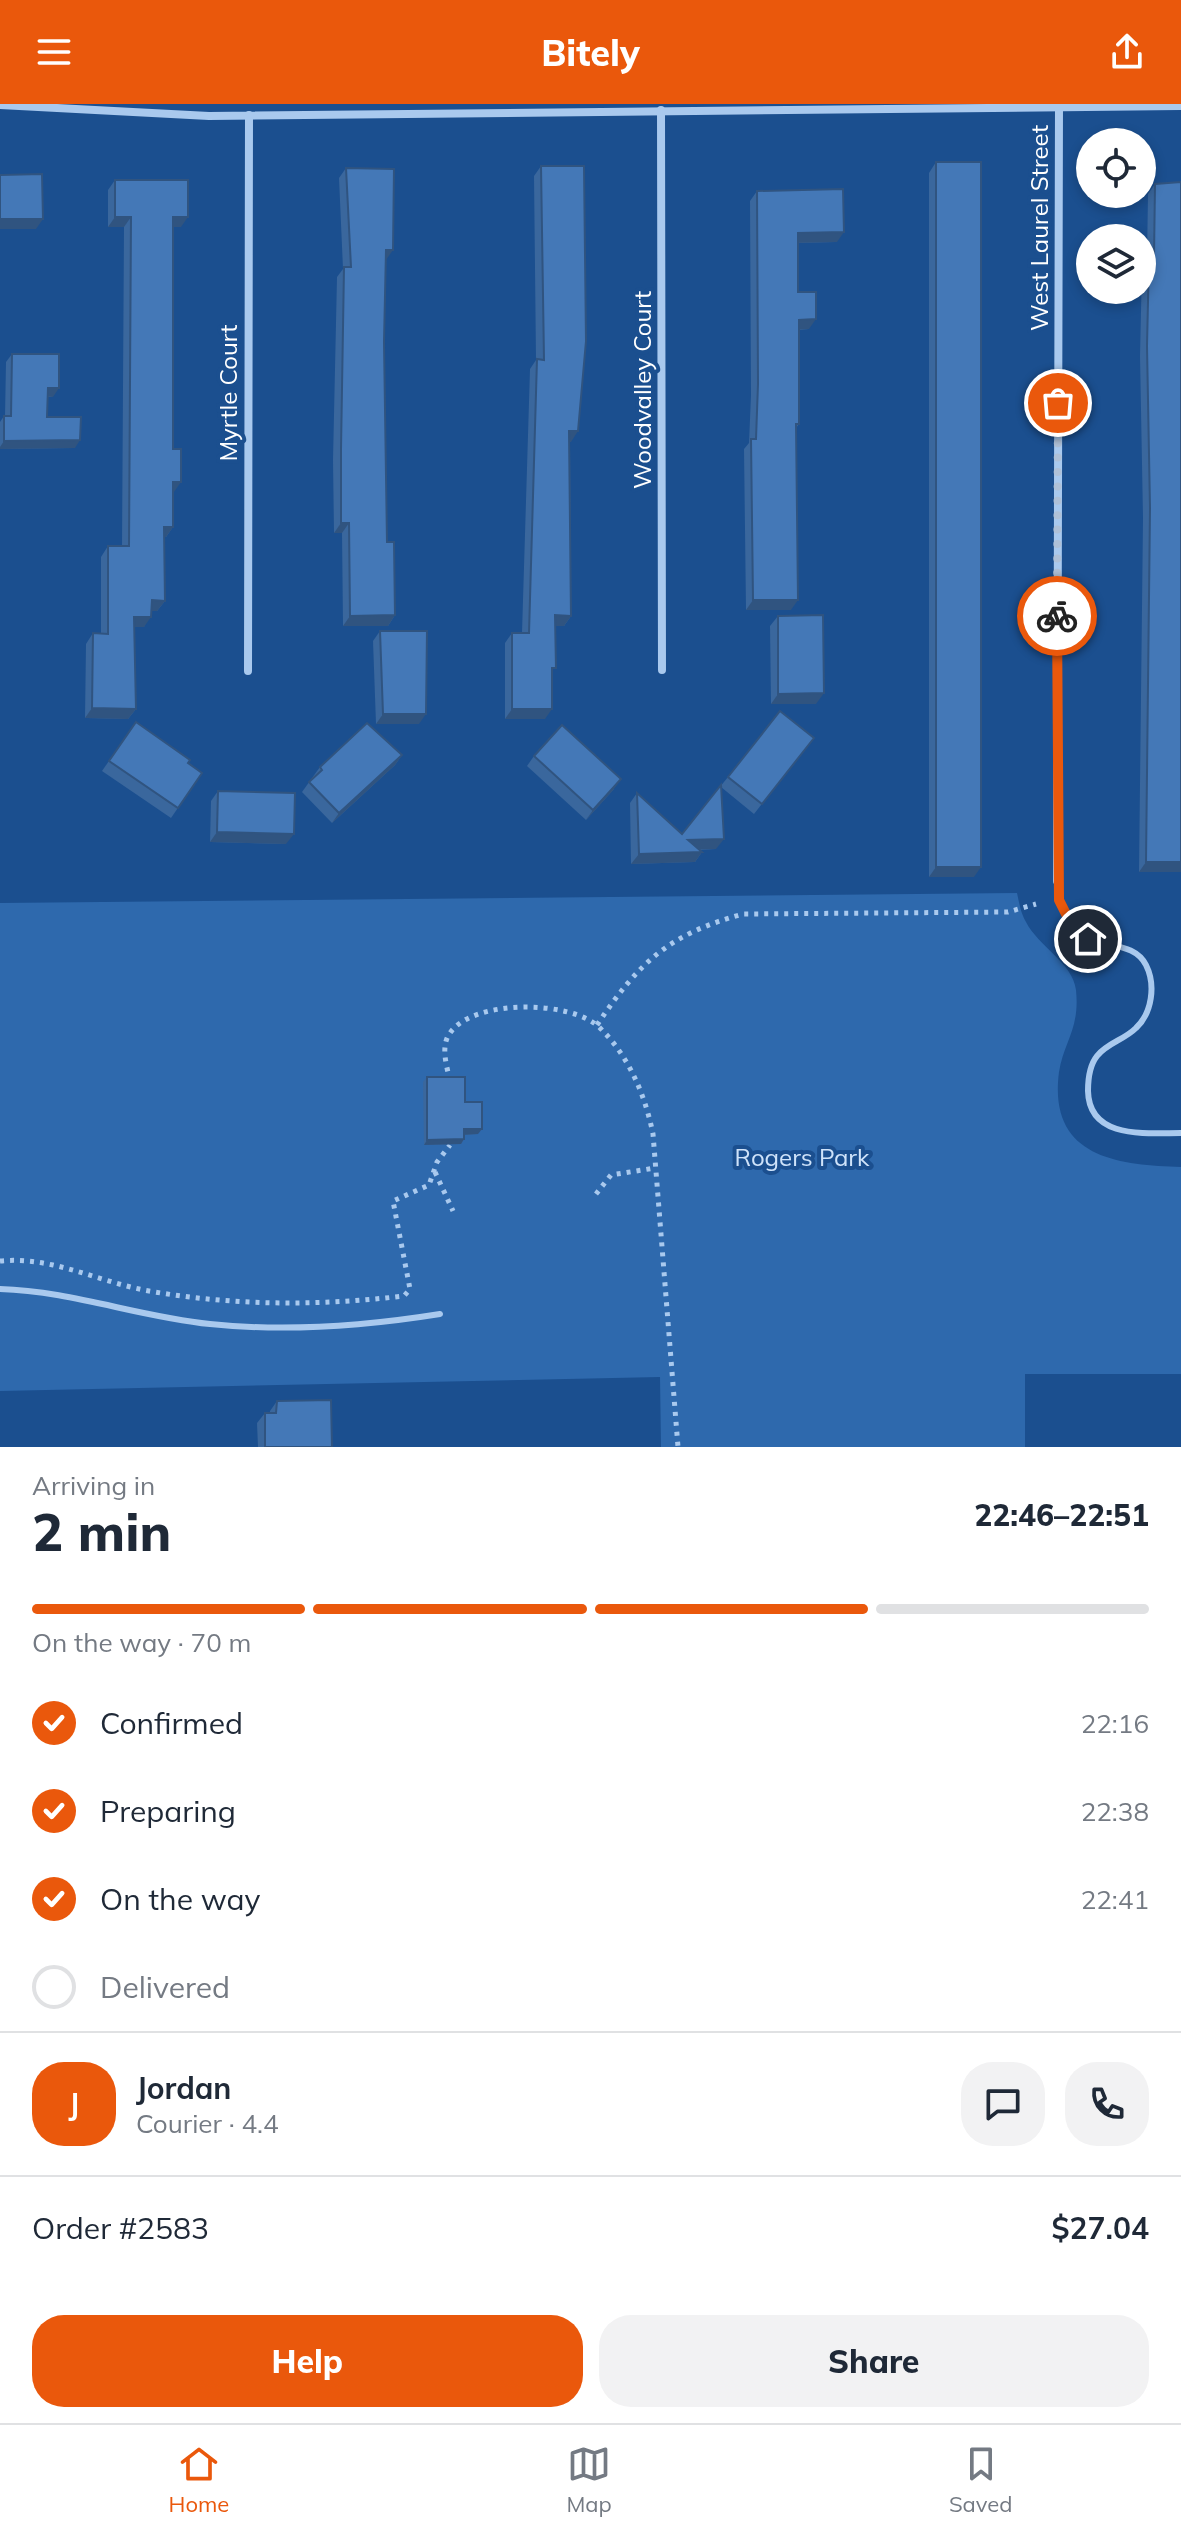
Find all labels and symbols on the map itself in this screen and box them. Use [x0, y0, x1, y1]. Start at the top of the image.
street label: West Laurel Street [1024, 125, 1054, 331]
street label: Woodvalley Court [627, 291, 657, 489]
street label: Myrtle Court [213, 325, 243, 462]
pin [1024, 369, 1092, 437]
courier [1017, 576, 1097, 656]
pin [1054, 905, 1122, 973]
park label: Rogers Park [735, 1142, 870, 1172]

